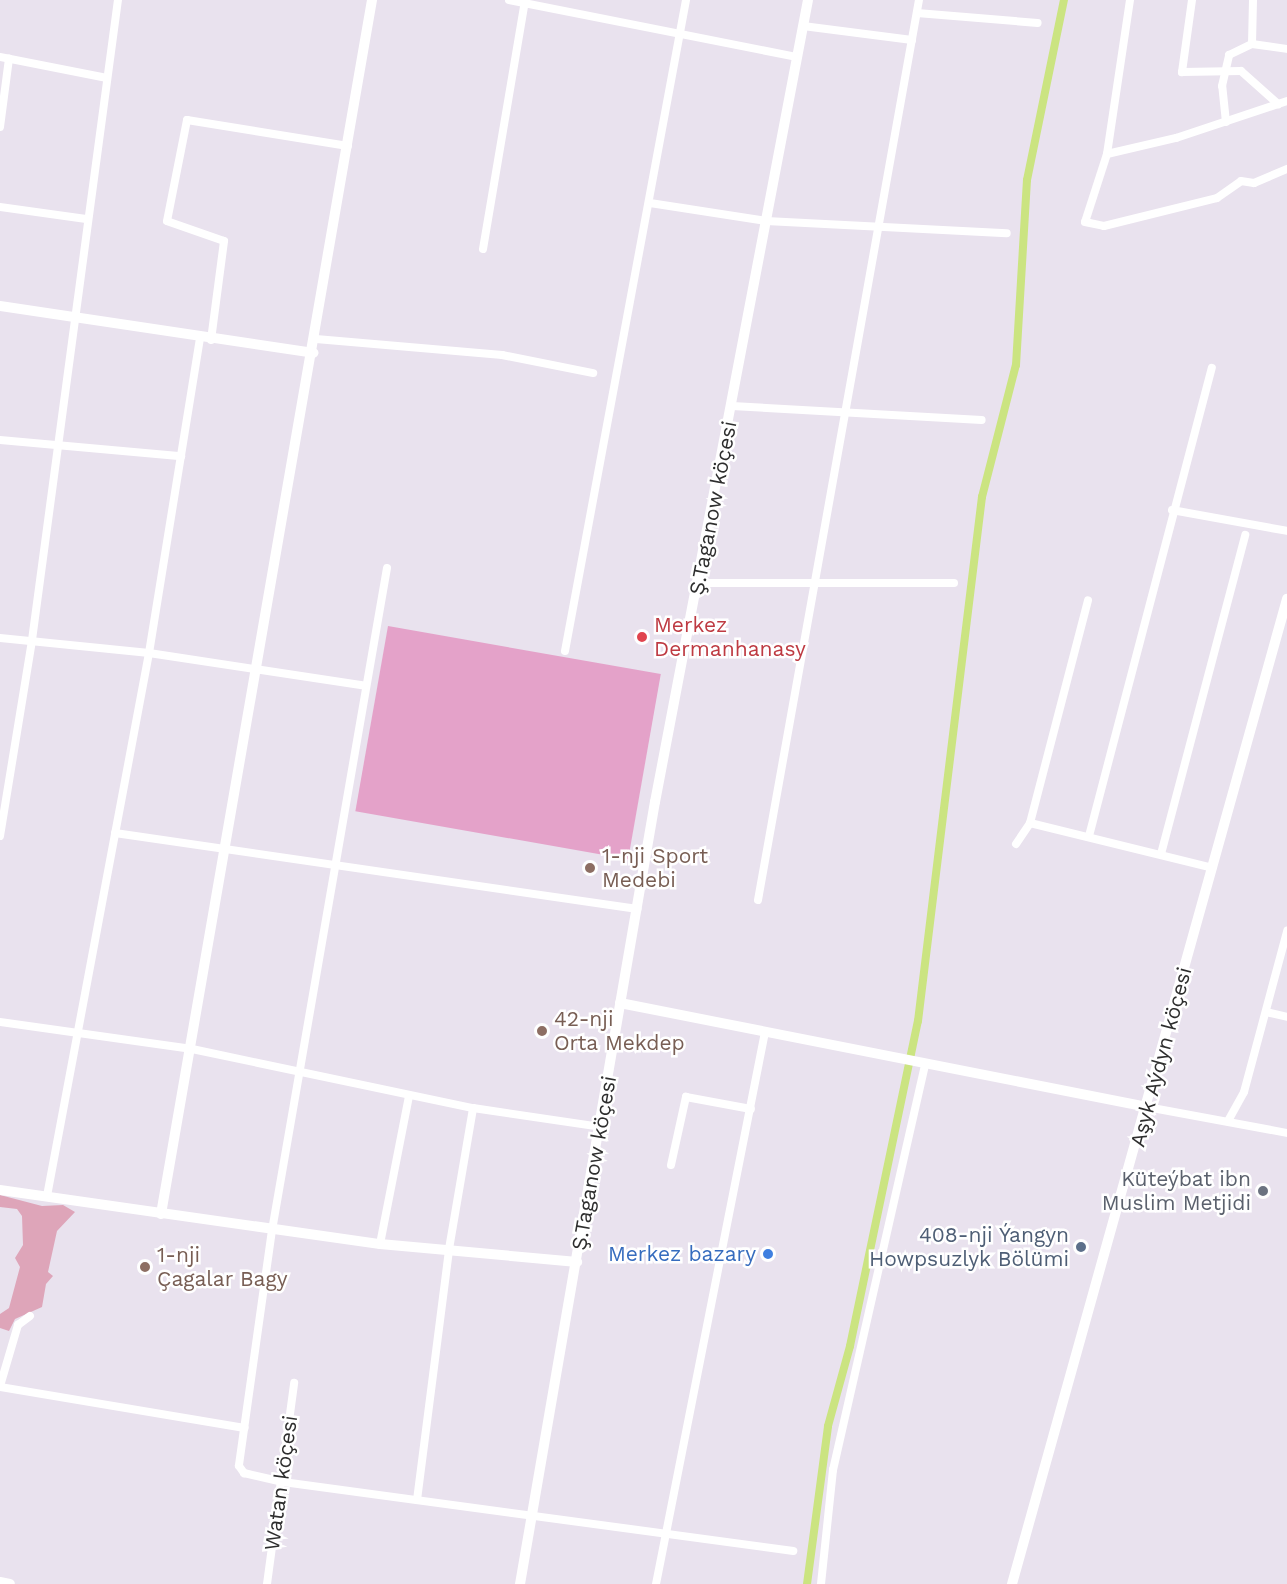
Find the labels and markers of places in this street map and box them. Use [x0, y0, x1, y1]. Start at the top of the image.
place label: Merkez Dermanhanasy [654, 612, 806, 662]
marker: Merkez Dermanhanasy [635, 630, 649, 644]
place label: 1-nji Sport Medebi [602, 843, 708, 893]
marker: 1-nji Sport Medebi [583, 861, 597, 875]
place label: 42-nji Orta Mekdep [554, 1006, 685, 1056]
marker: 42-nji Orta Mekdep [535, 1024, 549, 1038]
place label: Küteýbat ibn Muslim Metjidi [1102, 1166, 1251, 1216]
marker: Küteýbat ibn Muslim Metjidi [1256, 1184, 1270, 1198]
place label: 408-nji Ýangyn Howpsuzlyk Bölümi [868, 1222, 1069, 1272]
marker: 408-nji Ýangyn Howpsuzlyk Bölümi [1074, 1240, 1088, 1254]
place label: Merkez bazary [608, 1241, 756, 1267]
place label: 1-nji Çagalar Bagy [157, 1242, 288, 1292]
marker: Merkez bazary [761, 1247, 775, 1261]
marker: 1-nji Çagalar Bagy [138, 1260, 152, 1274]

